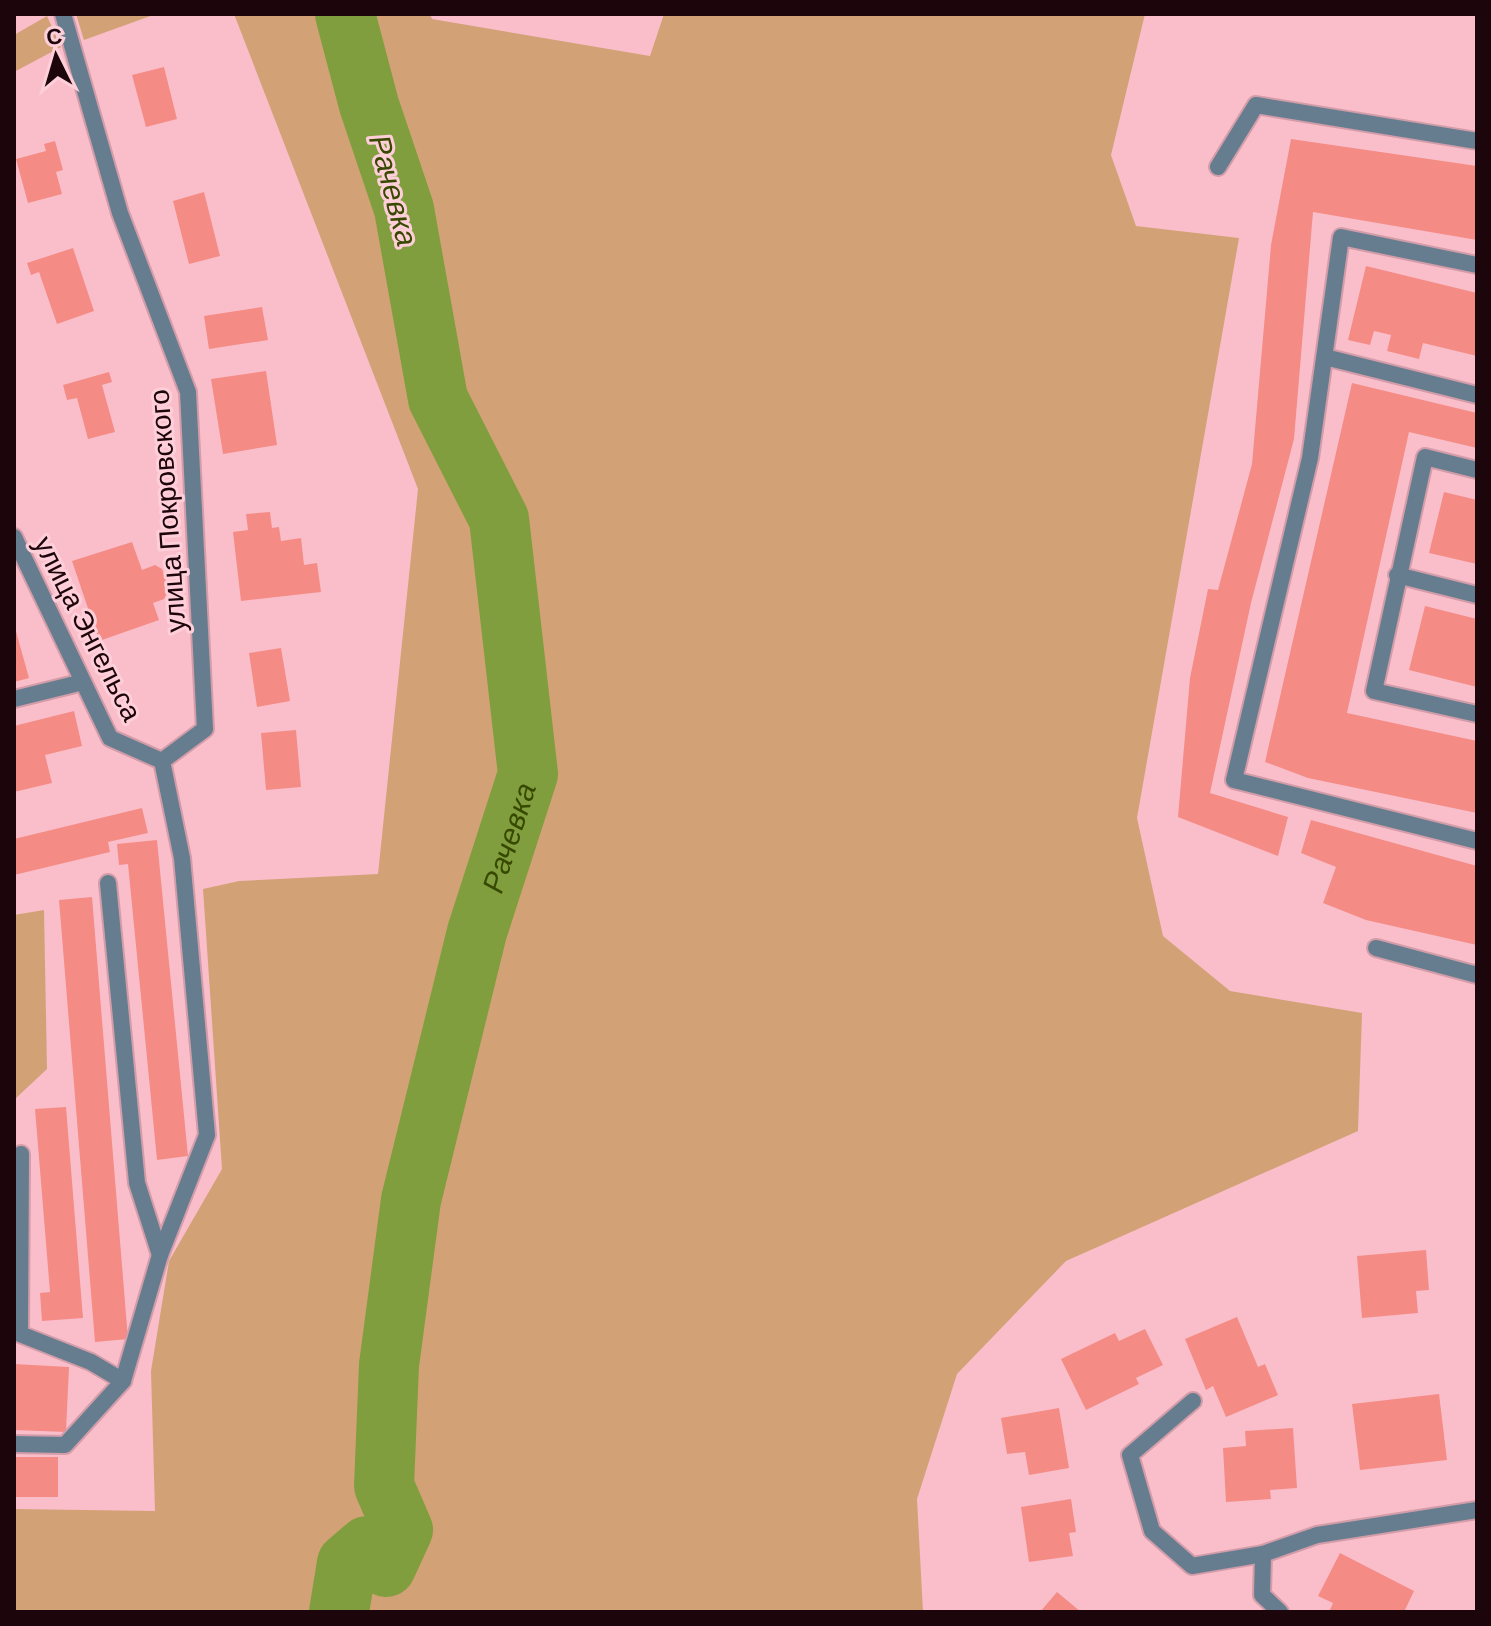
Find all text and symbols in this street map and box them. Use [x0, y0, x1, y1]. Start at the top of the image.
north arrow [16, 16, 96, 96]
text: С [45, 21, 63, 49]
water label: Рачевка [363, 131, 427, 249]
street label: улица Покровского [141, 388, 191, 634]
street label: улица Энгельса [28, 530, 150, 726]
water label: Рачевка [473, 778, 542, 897]

